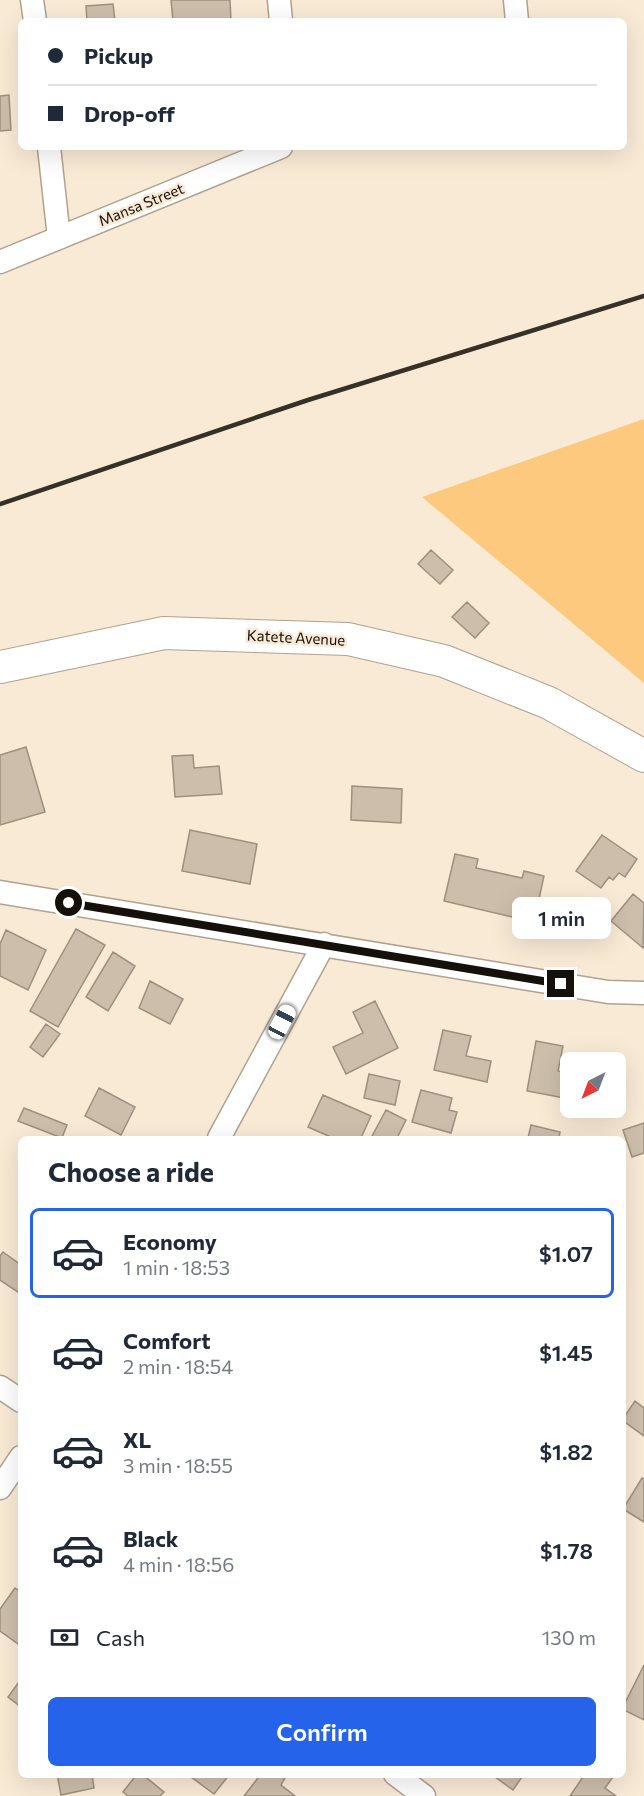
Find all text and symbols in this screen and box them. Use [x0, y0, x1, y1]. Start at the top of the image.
text: Pickup [84, 42, 153, 69]
text: Drop-off [84, 100, 175, 127]
street label: Mansa Street [96, 179, 186, 229]
street label: Katete Avenue [246, 625, 346, 649]
route start [55, 889, 82, 916]
callout: 1 min [512, 897, 610, 939]
text: 1 min [538, 906, 585, 930]
route end [547, 970, 574, 997]
car [266, 1002, 298, 1042]
north arrow [560, 1052, 626, 1118]
map controls [560, 1052, 626, 1118]
text: Choose a ride [48, 1155, 214, 1188]
icon: car [51, 1226, 105, 1280]
text: Economy [123, 1228, 217, 1255]
text: $1.07 [539, 1240, 593, 1267]
text: 1 min · 18:53 [123, 1255, 230, 1279]
icon: car [51, 1325, 105, 1379]
text: Comfort [123, 1327, 211, 1354]
text: $1.45 [539, 1339, 593, 1366]
text: 2 min · 18:54 [123, 1354, 233, 1378]
icon: car [51, 1424, 105, 1478]
text: XL [123, 1426, 151, 1453]
text: $1.82 [540, 1438, 593, 1465]
text: 3 min · 18:55 [123, 1453, 233, 1477]
icon: car [51, 1523, 105, 1577]
text: Black [123, 1525, 178, 1552]
text: $1.78 [540, 1537, 593, 1564]
text: 4 min · 18:56 [123, 1552, 234, 1576]
icon: cash [48, 1621, 81, 1654]
text: Cash [96, 1624, 145, 1651]
text: 130 m [542, 1625, 596, 1649]
button: Confirm [48, 1697, 596, 1766]

